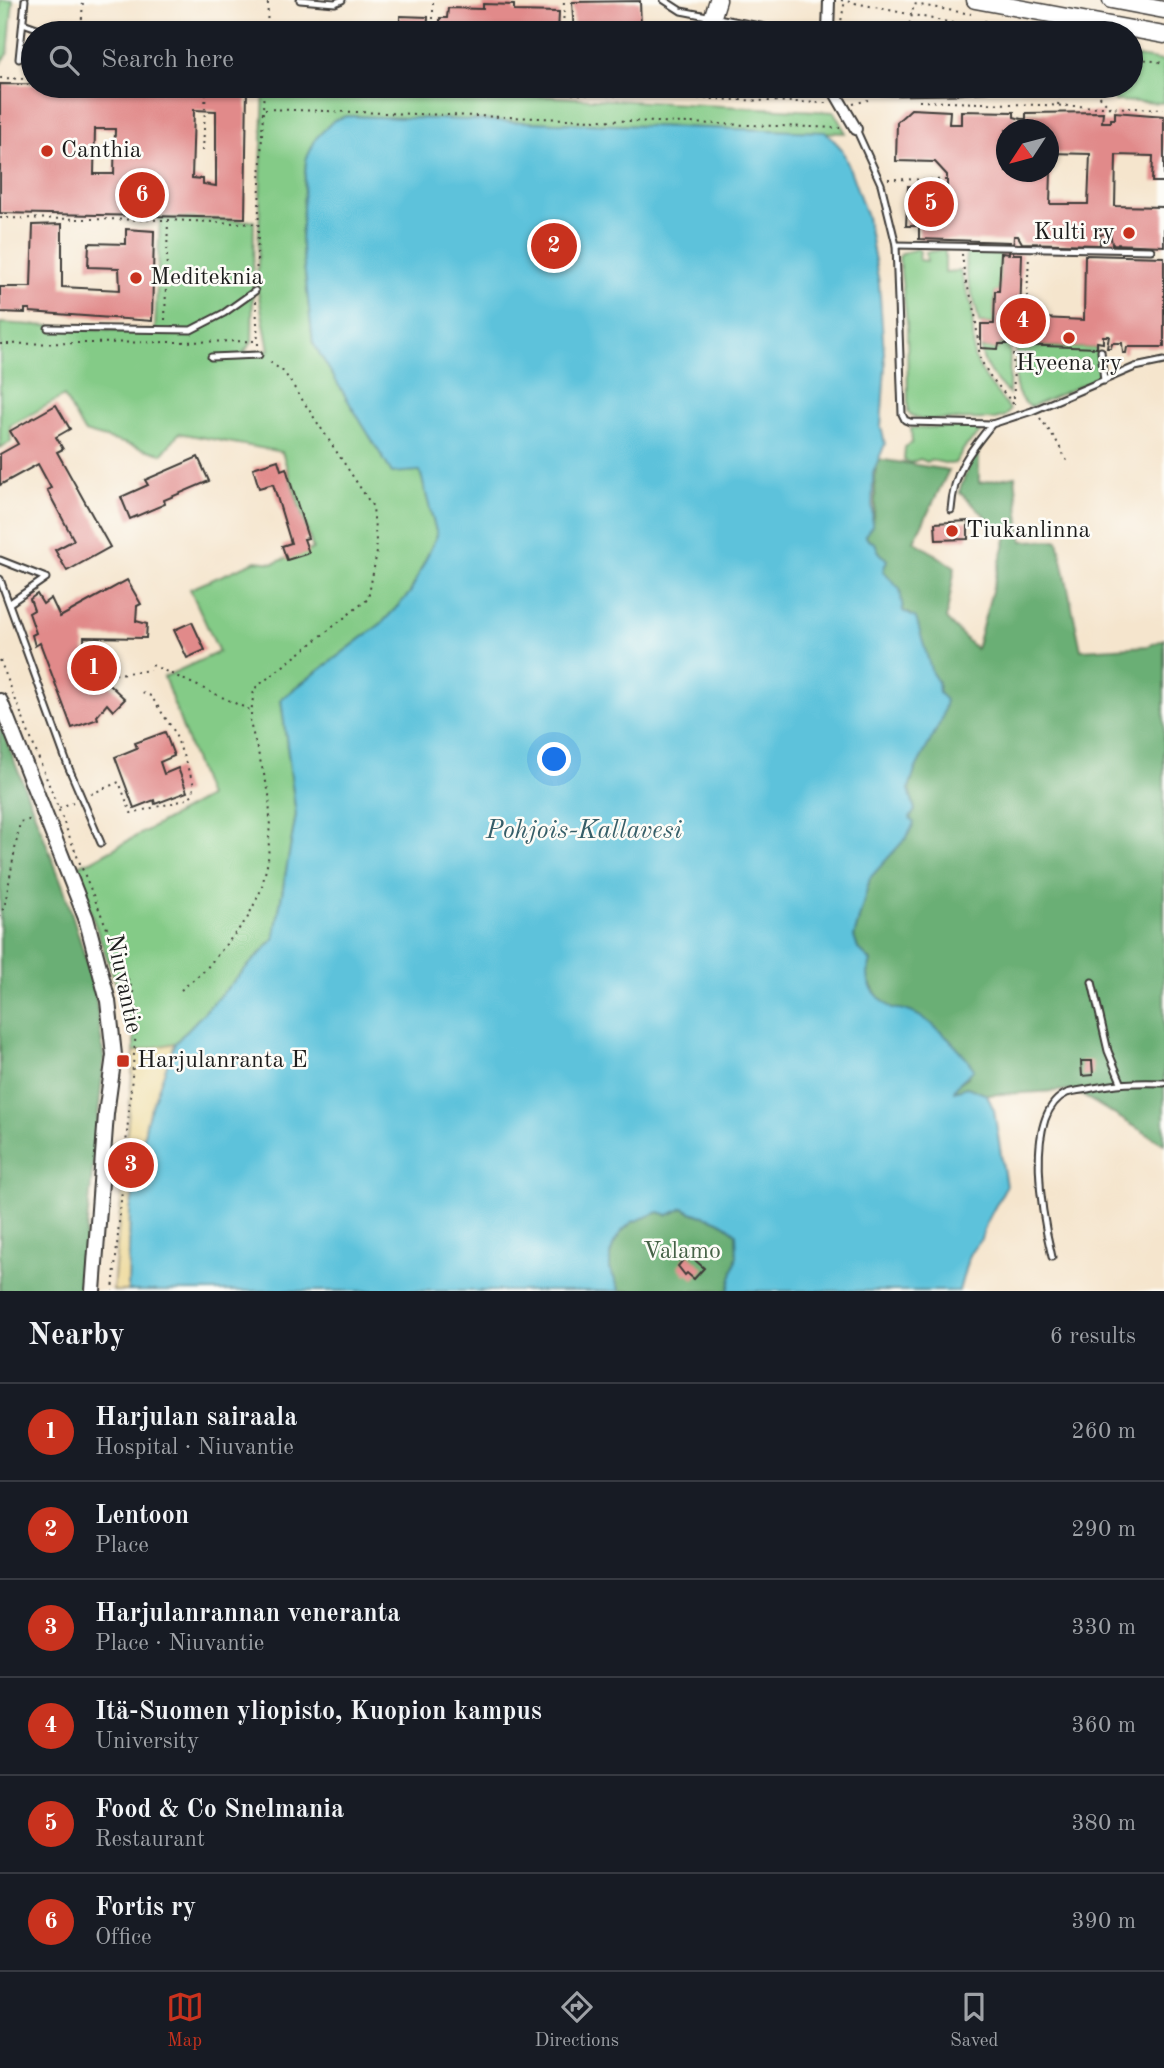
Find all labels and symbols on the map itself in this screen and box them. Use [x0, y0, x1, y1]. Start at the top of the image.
north arrow [996, 119, 1059, 182]
place label: Canthia [61, 139, 142, 163]
marker: Canthia [39, 143, 55, 159]
pin: 6 [119, 169, 165, 221]
pin: 5 [908, 178, 954, 230]
pin: 2 [531, 220, 577, 272]
place label: Kulti ry [1033, 221, 1115, 245]
marker: Kulti ry [1121, 225, 1137, 241]
place label: Mediteknia [150, 266, 264, 290]
marker: Mediteknia [128, 270, 144, 286]
pin: 4 [1000, 295, 1046, 347]
marker: Hyeena ry [1061, 330, 1077, 346]
place label: Hyeena ry [1016, 352, 1123, 376]
place label: Tiukanlinna [966, 519, 1091, 543]
marker: Tiukanlinna [944, 523, 960, 539]
pin: 1 [71, 642, 117, 694]
your location [537, 742, 571, 776]
water label: Pohjois-Kallavesi [485, 818, 683, 844]
street label: Niuvantie [101, 932, 145, 1036]
place label: Harjulanranta E [137, 1049, 308, 1073]
marker: Harjulanranta E [115, 1053, 131, 1069]
pin: 3 [108, 1139, 154, 1191]
park label: Valamo [643, 1240, 721, 1264]

